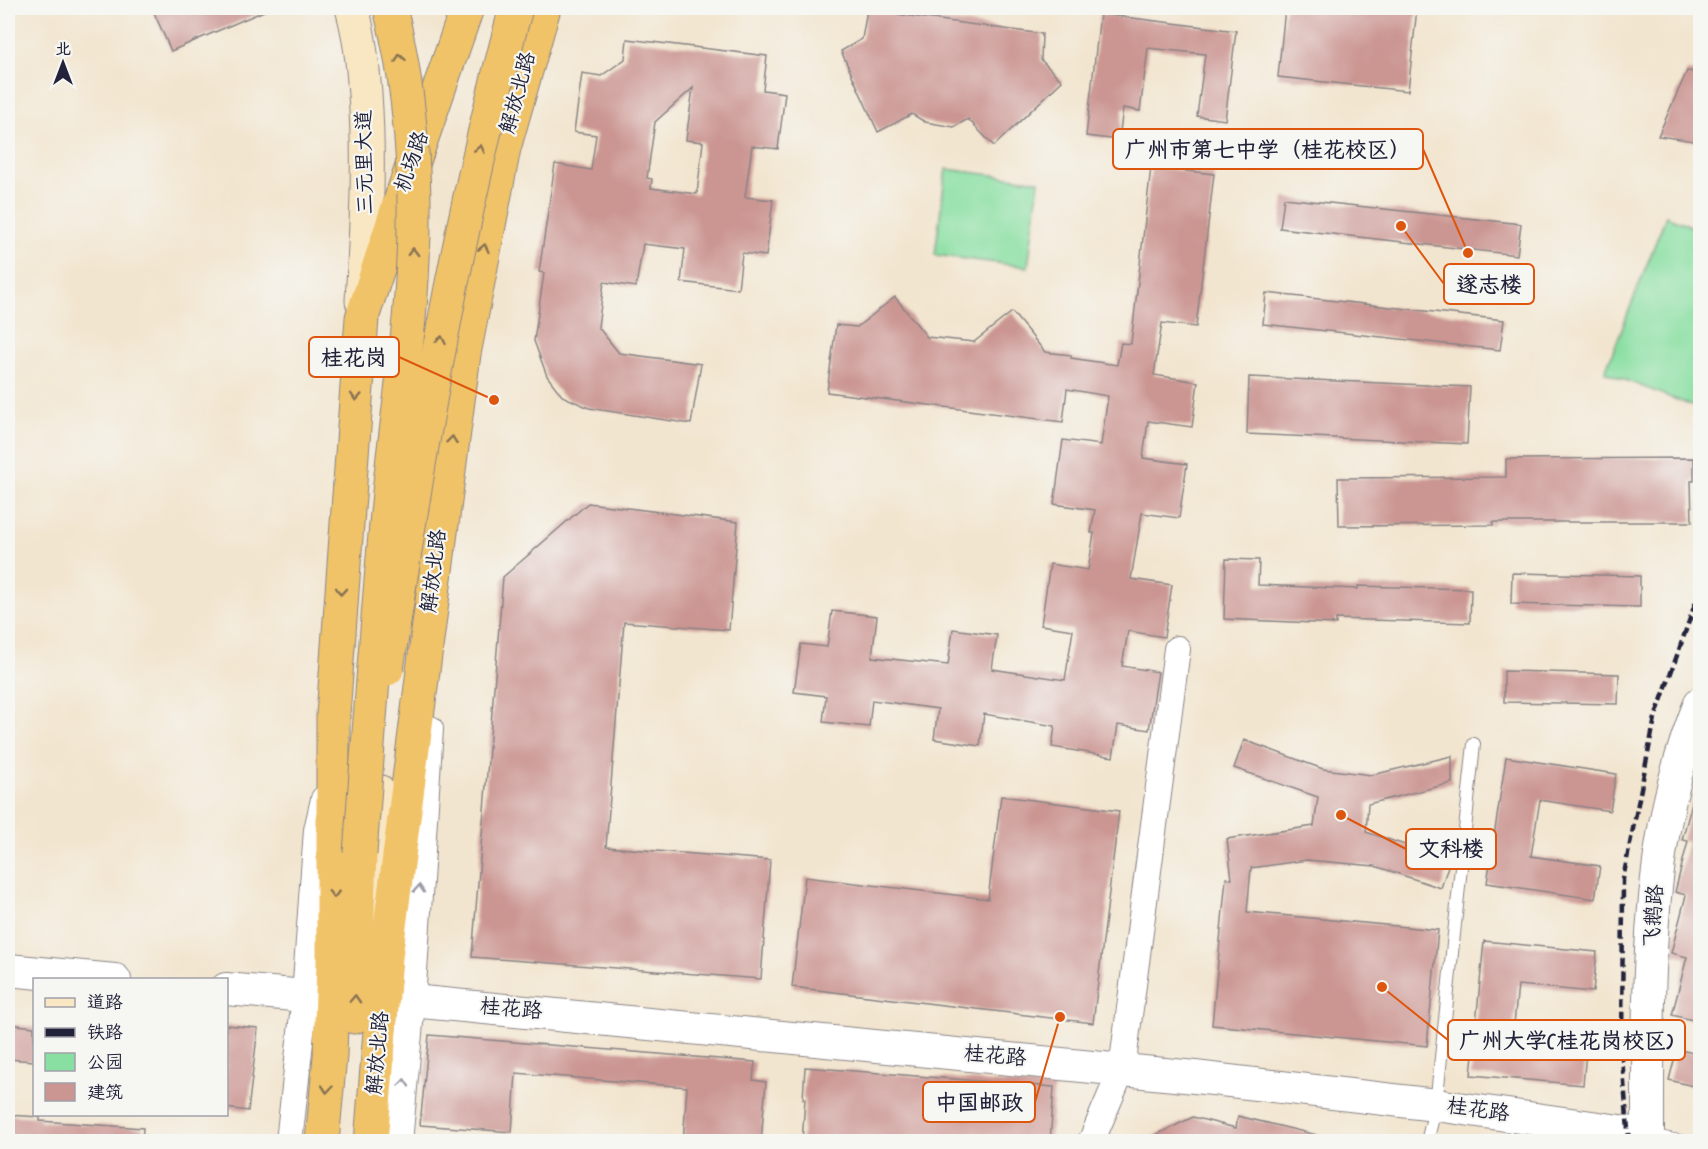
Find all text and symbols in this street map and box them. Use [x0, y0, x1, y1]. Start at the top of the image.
north arrow [33, 33, 93, 93]
text: 北 [55, 38, 71, 62]
street label: 解放北路 [494, 49, 544, 137]
one-way arrow [394, 53, 407, 63]
street label: 三元里大道 [350, 109, 382, 215]
street label: 机场路 [389, 127, 437, 197]
callout: 广州市第七中学（桂花校区） [1113, 129, 1423, 169]
text: 广州市第七中学（桂花校区） [1125, 136, 1411, 168]
one-way arrow [473, 144, 486, 154]
one-way arrow [477, 243, 490, 253]
one-way arrow [407, 248, 419, 257]
callout: 遂志楼 [1444, 264, 1534, 304]
text: 遂志楼 [1456, 271, 1522, 303]
one-way arrow [434, 336, 447, 346]
callout: 桂花岗 [309, 337, 399, 377]
text: 桂花岗 [321, 344, 387, 376]
one-way arrow [349, 392, 362, 401]
one-way arrow [446, 436, 458, 445]
street label: 解放北路 [415, 527, 455, 615]
one-way arrow [335, 587, 348, 596]
callout: 文科楼 [1406, 829, 1496, 869]
text: 文科楼 [1418, 835, 1484, 867]
one-way arrow [413, 884, 426, 893]
street label: 飞鹅路 [1638, 884, 1672, 948]
one-way arrow [328, 890, 340, 899]
legend [33, 978, 228, 1116]
text: 道路 [87, 991, 123, 1017]
street label: 桂花路 [478, 992, 544, 1028]
one-way arrow [348, 995, 361, 1004]
street label: 解放北路 [360, 1010, 398, 1096]
callout: 广州大学(桂花岗校区) [1448, 1020, 1685, 1060]
text: 铁路 [87, 1021, 123, 1047]
text: 广州大学(桂花岗校区) [1459, 1027, 1673, 1059]
street label: 桂花路 [962, 1039, 1028, 1075]
text: 公园 [87, 1051, 123, 1077]
one-way arrow [397, 1079, 410, 1088]
text: 建筑 [87, 1081, 123, 1107]
callout: 中国邮政 [923, 1082, 1035, 1122]
one-way arrow [321, 1085, 334, 1094]
text: 中国邮政 [935, 1089, 1023, 1121]
street label: 桂花路 [1445, 1092, 1511, 1130]

